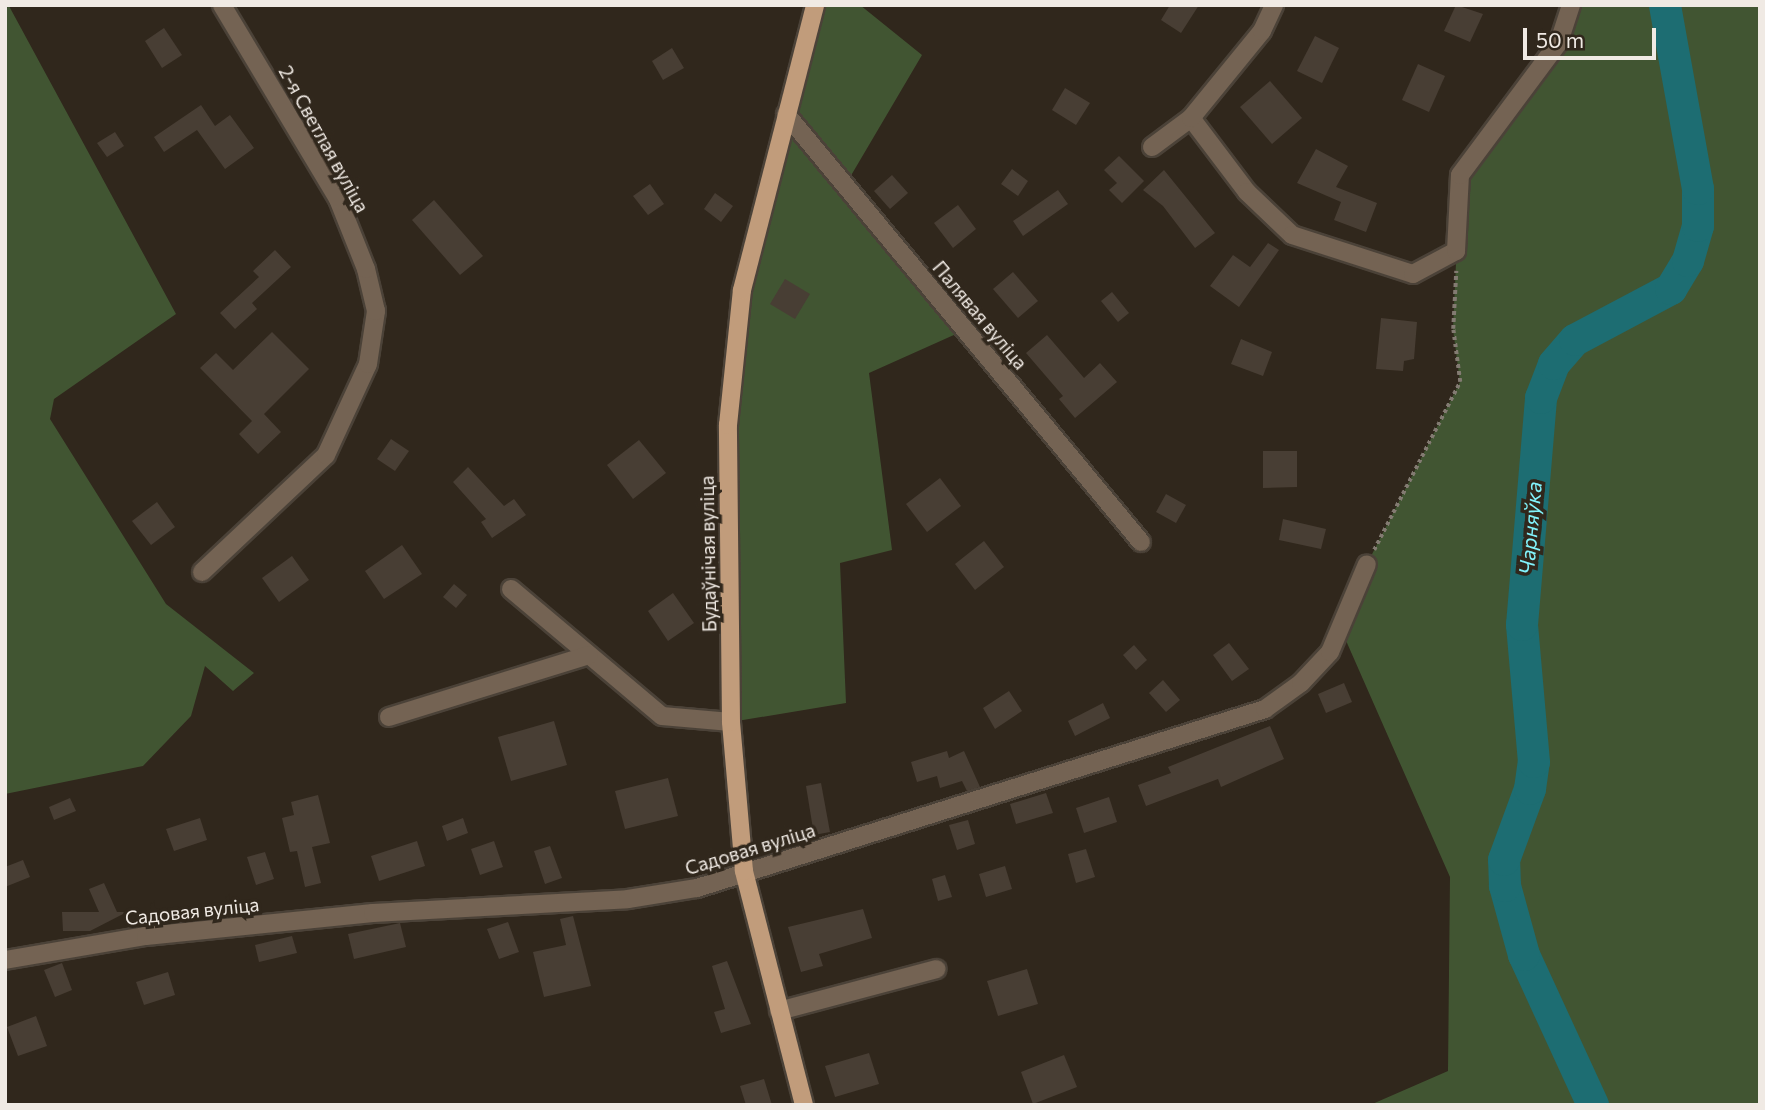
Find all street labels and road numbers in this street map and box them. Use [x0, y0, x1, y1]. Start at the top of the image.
street label: 2-я Светлая вуліца [274, 62, 374, 216]
street label: Палявая вуліца [928, 256, 1032, 374]
street label: Будаўнічая вуліца [695, 476, 721, 632]
street label: Садовая вуліца [682, 818, 818, 880]
street label: Садовая вуліца [124, 893, 260, 929]

